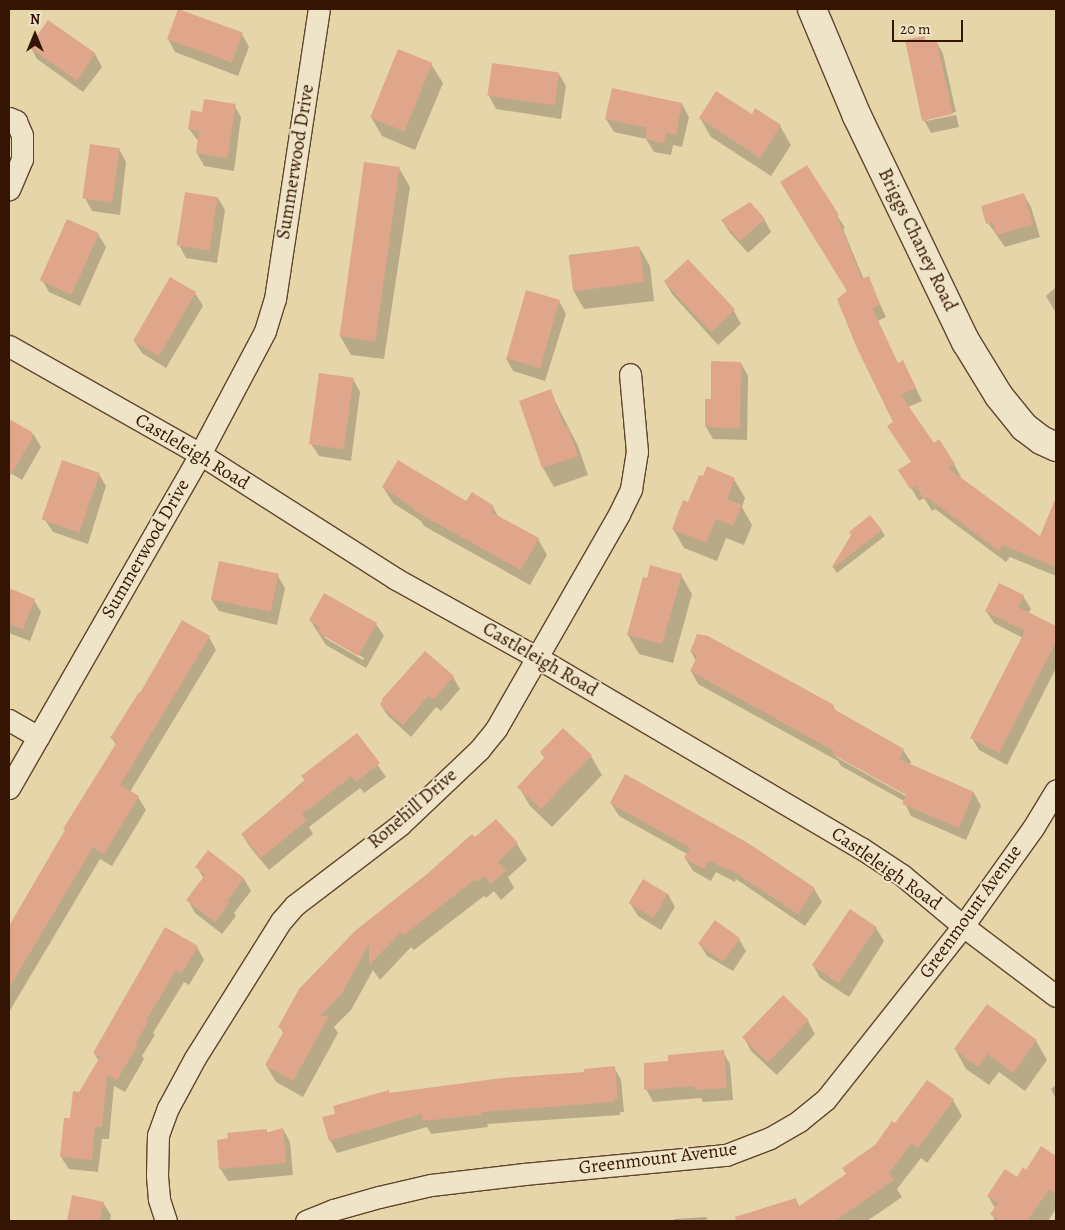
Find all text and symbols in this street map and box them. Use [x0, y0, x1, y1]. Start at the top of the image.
north arrow [10, 10, 60, 60]
text: N [30, 10, 40, 29]
scale bar [895, 10, 966, 42]
text: 20 m [900, 19, 931, 39]
street label: Summerwood Drive [272, 83, 320, 241]
street label: Briggs Chaney Road [873, 165, 961, 315]
street label: Castleleigh Road [131, 409, 253, 495]
street label: Summerwood Drive [97, 475, 195, 623]
street label: Castleleigh Road [478, 618, 602, 702]
street label: Ronehill Drive [364, 764, 462, 854]
street label: Castleleigh Road [827, 823, 945, 915]
street label: Greenmount Avenue [915, 841, 1027, 983]
street label: Greenmount Avenue [578, 1138, 738, 1180]

